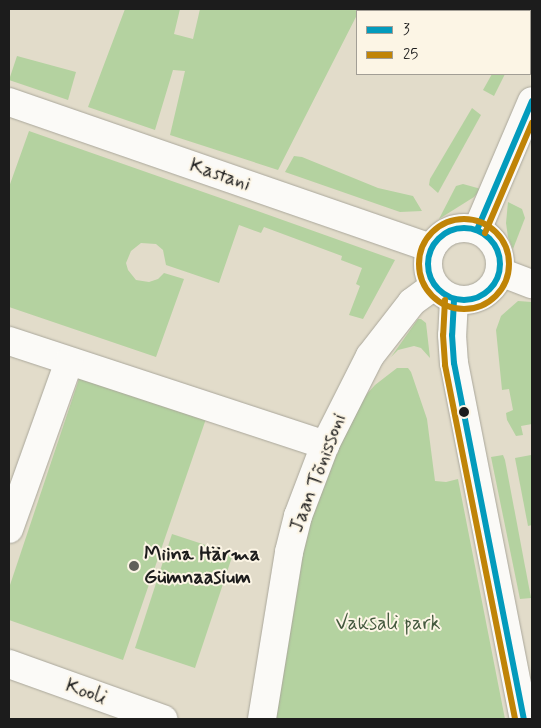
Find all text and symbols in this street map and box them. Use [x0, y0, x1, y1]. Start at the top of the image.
legend [356, 10, 531, 75]
text: 3 [403, 20, 410, 40]
text: 25 [403, 45, 418, 65]
street label: Kastani [186, 153, 254, 197]
unlabelled marker [459, 407, 469, 417]
street label: Jaan Tõnissoni [285, 411, 351, 535]
place label: Miina Härma Gümnaasium [144, 542, 260, 589]
marker: Miina Härma Gümnaasium [128, 560, 140, 572]
park label: Vaksali park [336, 611, 440, 635]
street label: Kooli [62, 674, 110, 710]

